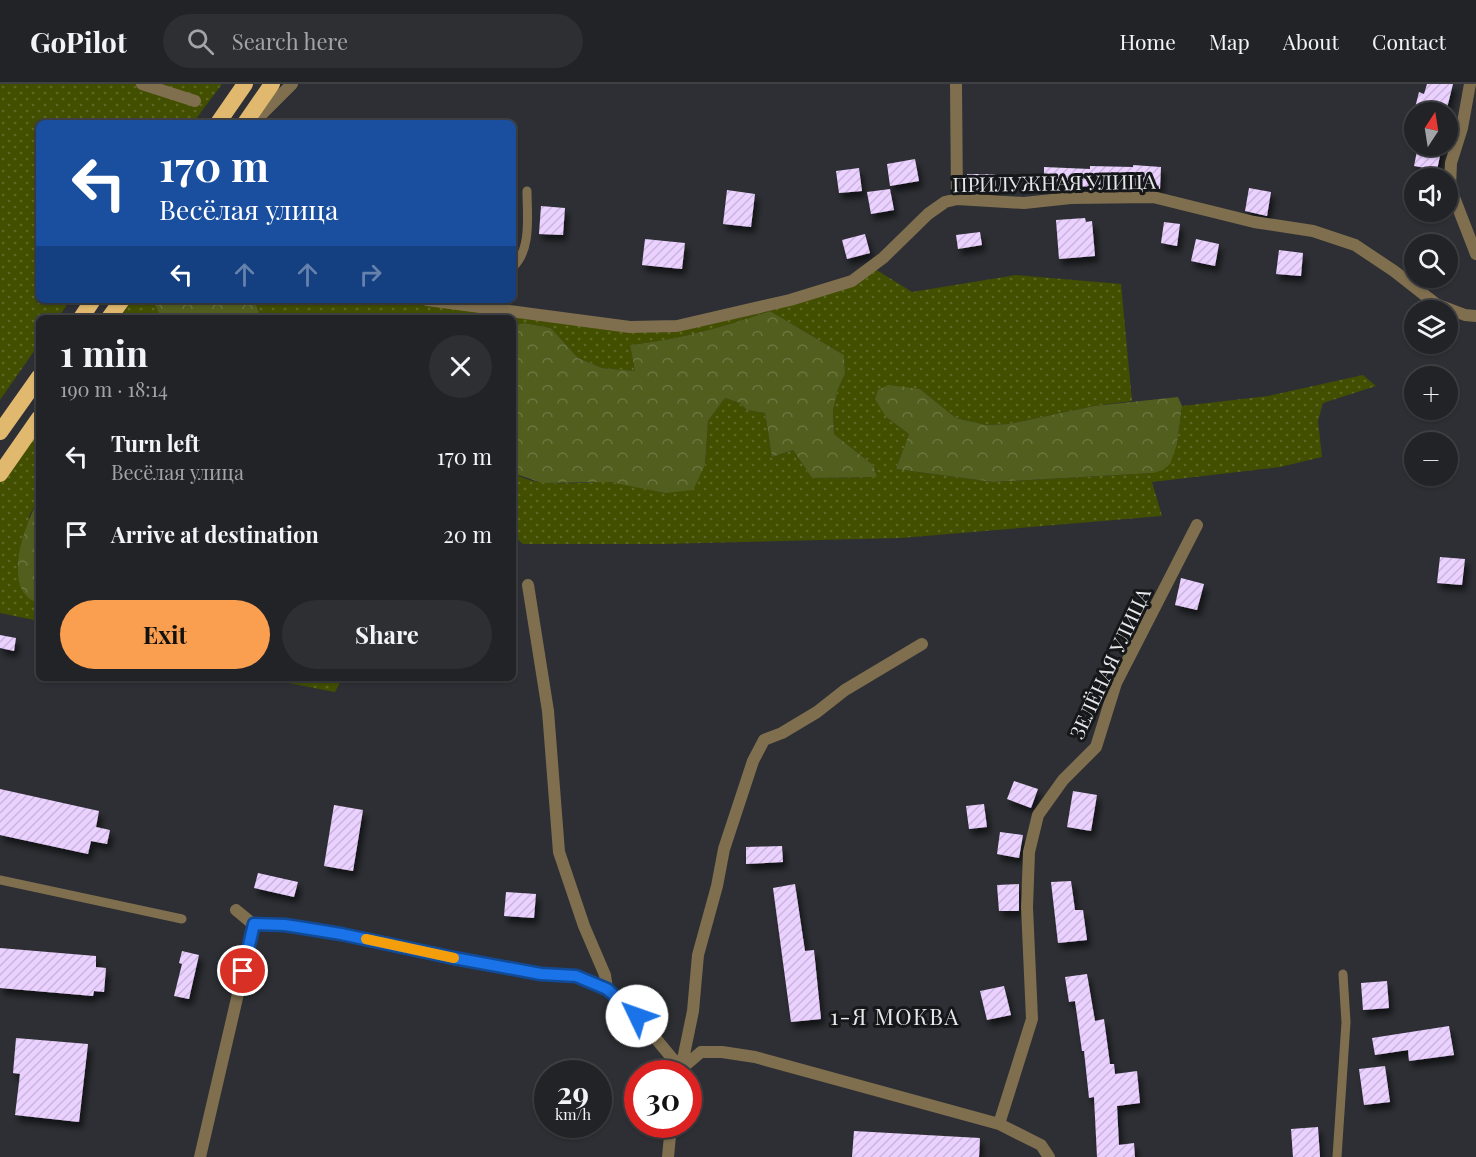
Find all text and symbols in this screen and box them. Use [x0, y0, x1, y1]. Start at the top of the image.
search box [163, 14, 583, 68]
text: GoPilot [30, 23, 127, 60]
icon: search [184, 25, 217, 58]
text: Search here [232, 26, 348, 56]
text: Home [1120, 27, 1176, 55]
text: Map [1209, 27, 1250, 55]
text: About [1283, 27, 1339, 55]
text: Contact [1372, 27, 1446, 55]
north arrow [1404, 102, 1458, 156]
map controls [1404, 102, 1458, 486]
text: 170 m [159, 137, 269, 193]
icon: left [60, 144, 138, 222]
street label: ПРИЛУЖНАЯ УЛИЦА [952, 167, 1156, 197]
button: sound [1404, 168, 1458, 222]
text: Весёлая улица [159, 191, 338, 227]
button: search [1404, 234, 1458, 288]
icon: left [165, 258, 198, 291]
icon: ahead [228, 258, 261, 291]
icon: ahead [291, 258, 324, 291]
icon: right [354, 258, 387, 291]
button: layers [1404, 300, 1458, 354]
text: 1 min [60, 328, 148, 376]
button: close [429, 335, 492, 398]
button: + [1404, 366, 1458, 420]
text: 190 m · 18:14 [60, 375, 168, 402]
text: Turn left [111, 428, 200, 458]
button: − [1404, 432, 1458, 486]
icon: left [60, 440, 93, 473]
text: 170 m [437, 441, 492, 471]
text: Весёлая улица [111, 458, 244, 485]
icon: arrive [60, 518, 93, 551]
text: Arrive at destination [111, 519, 319, 549]
text: 20 m [443, 519, 492, 549]
street label: ЗЕЛЁНАЯ УЛИЦА [1062, 583, 1156, 743]
button: Exit [60, 600, 270, 669]
button: Share [282, 600, 492, 669]
pin [217, 945, 268, 996]
icon: arrive [226, 954, 259, 987]
position arrow [605, 984, 669, 1048]
district label: 1-Я МОКВА [830, 1001, 960, 1031]
speed limit sign: 30 [624, 1060, 702, 1138]
text: 29 [557, 1072, 589, 1112]
text: km/h [555, 1104, 591, 1124]

